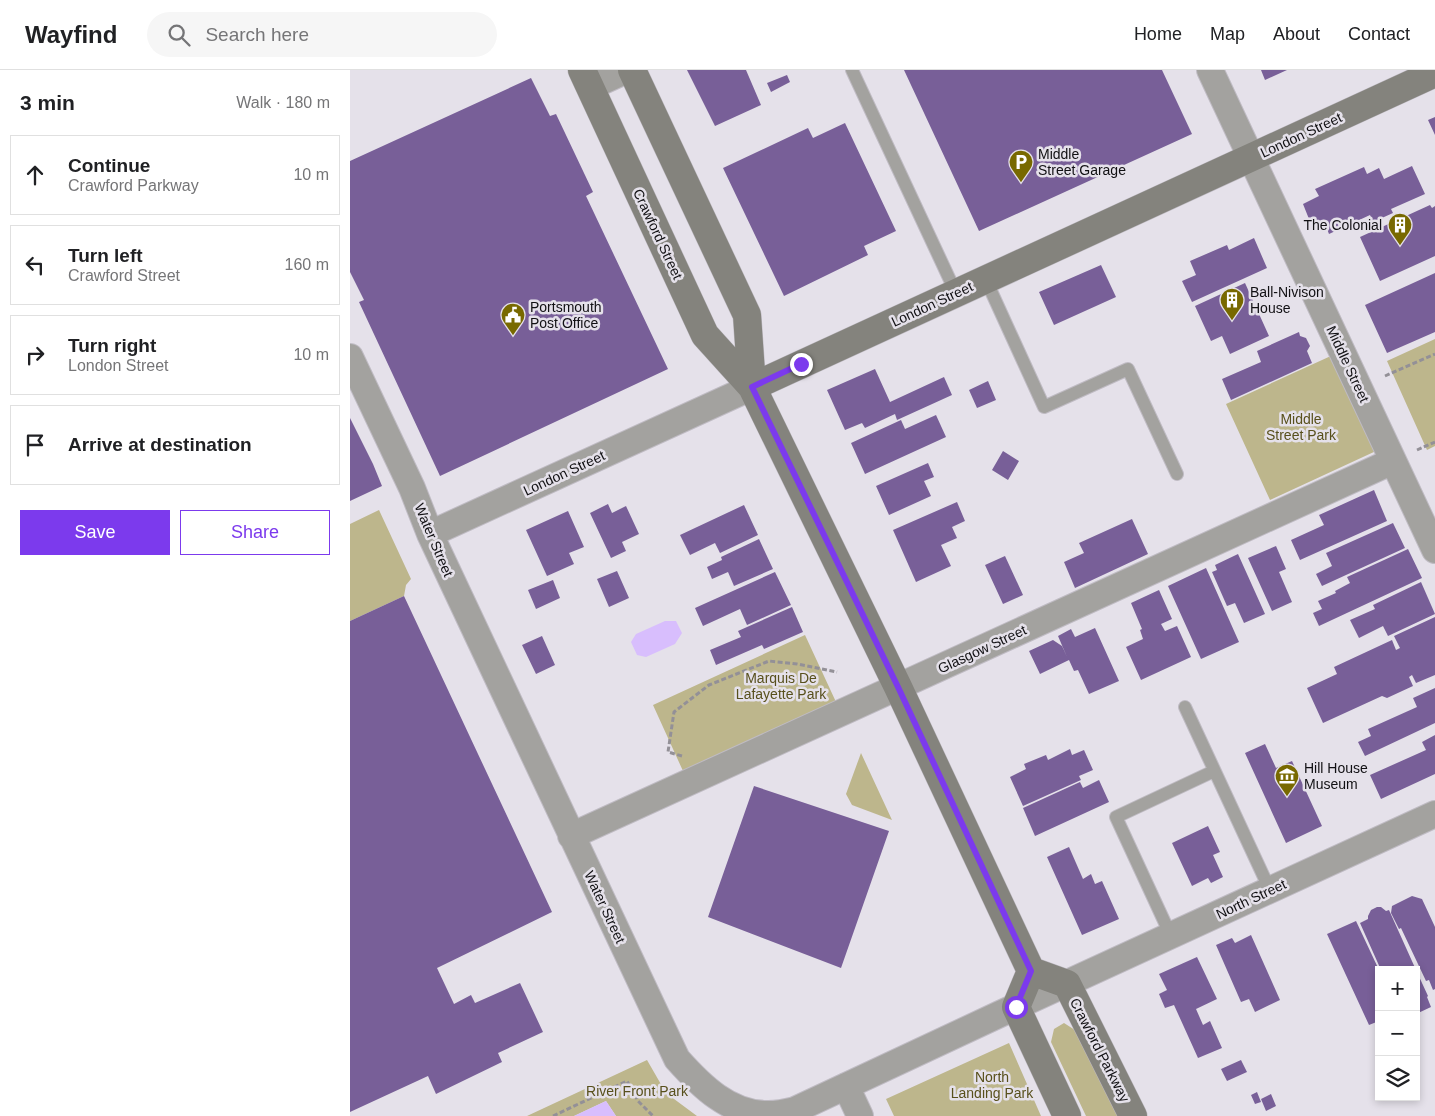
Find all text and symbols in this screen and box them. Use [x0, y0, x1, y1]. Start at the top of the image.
search box [147, 12, 497, 57]
text: Wayfind [25, 21, 117, 48]
icon: search [165, 21, 193, 49]
text: Search here [205, 24, 309, 45]
text: Home [1134, 24, 1182, 44]
text: Map [1210, 24, 1245, 44]
text: About [1273, 24, 1320, 44]
text: Contact [1348, 24, 1410, 44]
text: 3 min [20, 91, 75, 114]
text: Walk · 180 m [236, 94, 330, 111]
street label: London Street [1258, 109, 1344, 161]
place label: Middle Street Garage [1038, 146, 1126, 178]
parking icon: Middle Street Garage [1008, 149, 1034, 183]
text: Continue [68, 155, 150, 176]
icon: ahead [21, 161, 49, 189]
text: 10 m [293, 166, 329, 183]
text: Crawford Parkway [68, 177, 199, 194]
street label: Crawford Street [630, 186, 686, 282]
building icon: The Colonial [1387, 212, 1413, 246]
place label: The Colonial [1303, 217, 1382, 233]
text: Turn left [68, 245, 143, 266]
icon: left [21, 251, 49, 279]
text: 160 m [285, 256, 329, 273]
text: Crawford Street [68, 267, 180, 284]
street label: London Street [889, 278, 975, 330]
place label: Ball-Nivison House [1250, 284, 1324, 316]
building icon: Ball-Nivison House [1219, 287, 1245, 321]
place label: Portsmouth Post Office [530, 299, 602, 331]
public building icon: Portsmouth Post Office [500, 302, 526, 336]
street label: Middle Street [1323, 323, 1373, 405]
text: Turn right [68, 335, 156, 356]
icon: right [21, 341, 49, 369]
text: 10 m [293, 346, 329, 363]
route end [790, 353, 813, 376]
text: London Street [68, 357, 169, 374]
park label: Middle Street Park [1266, 411, 1337, 443]
icon: arrive [21, 431, 49, 459]
text: Arrive at destination [68, 434, 252, 455]
street label: London Street [521, 447, 607, 499]
street label: Water Street [411, 501, 457, 579]
button: Save [20, 510, 170, 555]
button: Share [180, 510, 330, 555]
street label: Glasgow Street [935, 621, 1029, 676]
park label: Marquis De Lafayette Park [736, 670, 827, 702]
place label: Hill House Museum [1304, 760, 1368, 792]
museum icon: Hill House Museum [1274, 763, 1300, 797]
street label: Water Street [581, 868, 629, 946]
street label: North Street [1213, 876, 1289, 922]
map controls [1375, 966, 1420, 1101]
button: + [1375, 966, 1420, 1011]
street label: Crawford Parkway [1067, 995, 1133, 1105]
route start [1005, 996, 1028, 1019]
button: − [1375, 1011, 1420, 1056]
button: layers [1375, 1056, 1420, 1101]
park label: North Landing Park [951, 1069, 1034, 1101]
park label: River Front Park [586, 1083, 689, 1099]

